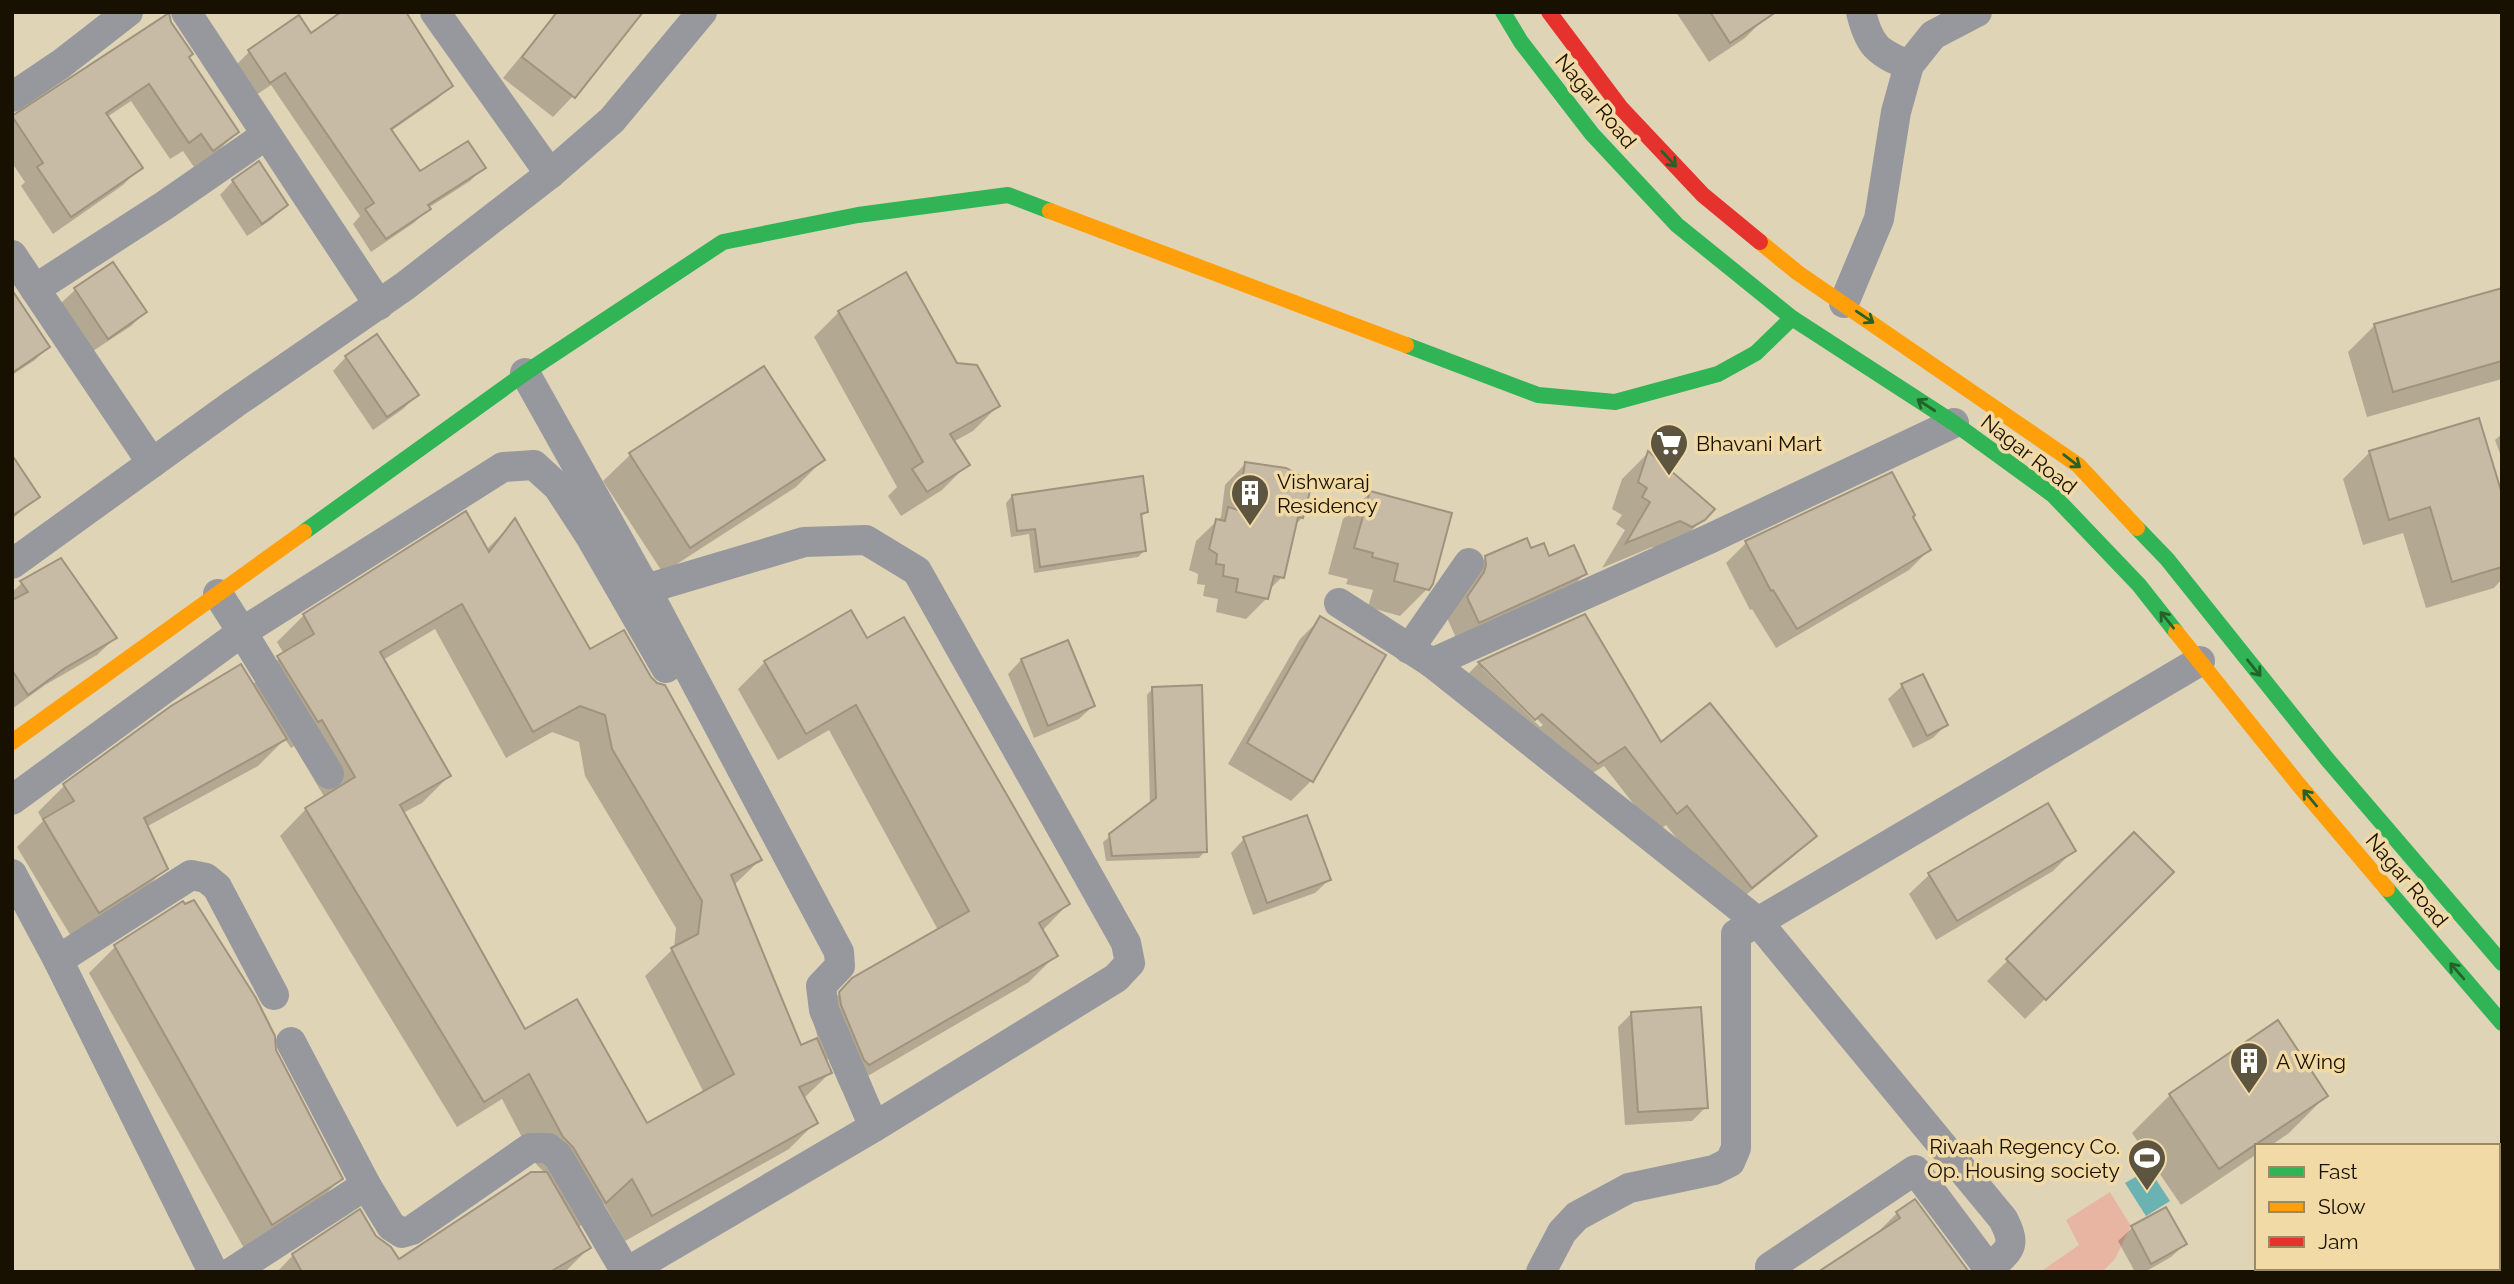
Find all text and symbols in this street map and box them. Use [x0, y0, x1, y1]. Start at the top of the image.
street label: Nagar Road [1550, 49, 1642, 153]
one-way arrow [1661, 151, 1678, 168]
one-way arrow [1855, 310, 1874, 325]
one-way arrow [1917, 397, 1937, 411]
street label: Nagar Road [1976, 409, 2082, 499]
supermarket icon: Bhavani Mart [1648, 422, 1690, 477]
place label: Bhavani Mart [1696, 431, 1822, 456]
one-way arrow [2062, 454, 2080, 469]
place label: Vishwaraj Residency [1277, 469, 1378, 518]
building icon: Vishwaraj Residency [1229, 472, 1271, 527]
one-way arrow [2160, 612, 2175, 630]
one-way arrow [2247, 658, 2262, 677]
one-way arrow [2302, 789, 2318, 807]
street label: Nagar Road [2361, 828, 2453, 932]
one-way arrow [2450, 962, 2466, 980]
building icon: A Wing [2228, 1040, 2270, 1095]
place label: A Wing [2276, 1049, 2346, 1074]
place label: Rivaah Regency Co. Op. Housing society [1927, 1134, 2120, 1183]
sports icon: Rivaah Regency Co. Op. Housing society [2126, 1137, 2168, 1192]
legend [2255, 1144, 2500, 1270]
text: Fast [2318, 1159, 2358, 1184]
text: Slow [2318, 1194, 2366, 1219]
text: Jam [2318, 1229, 2359, 1254]

